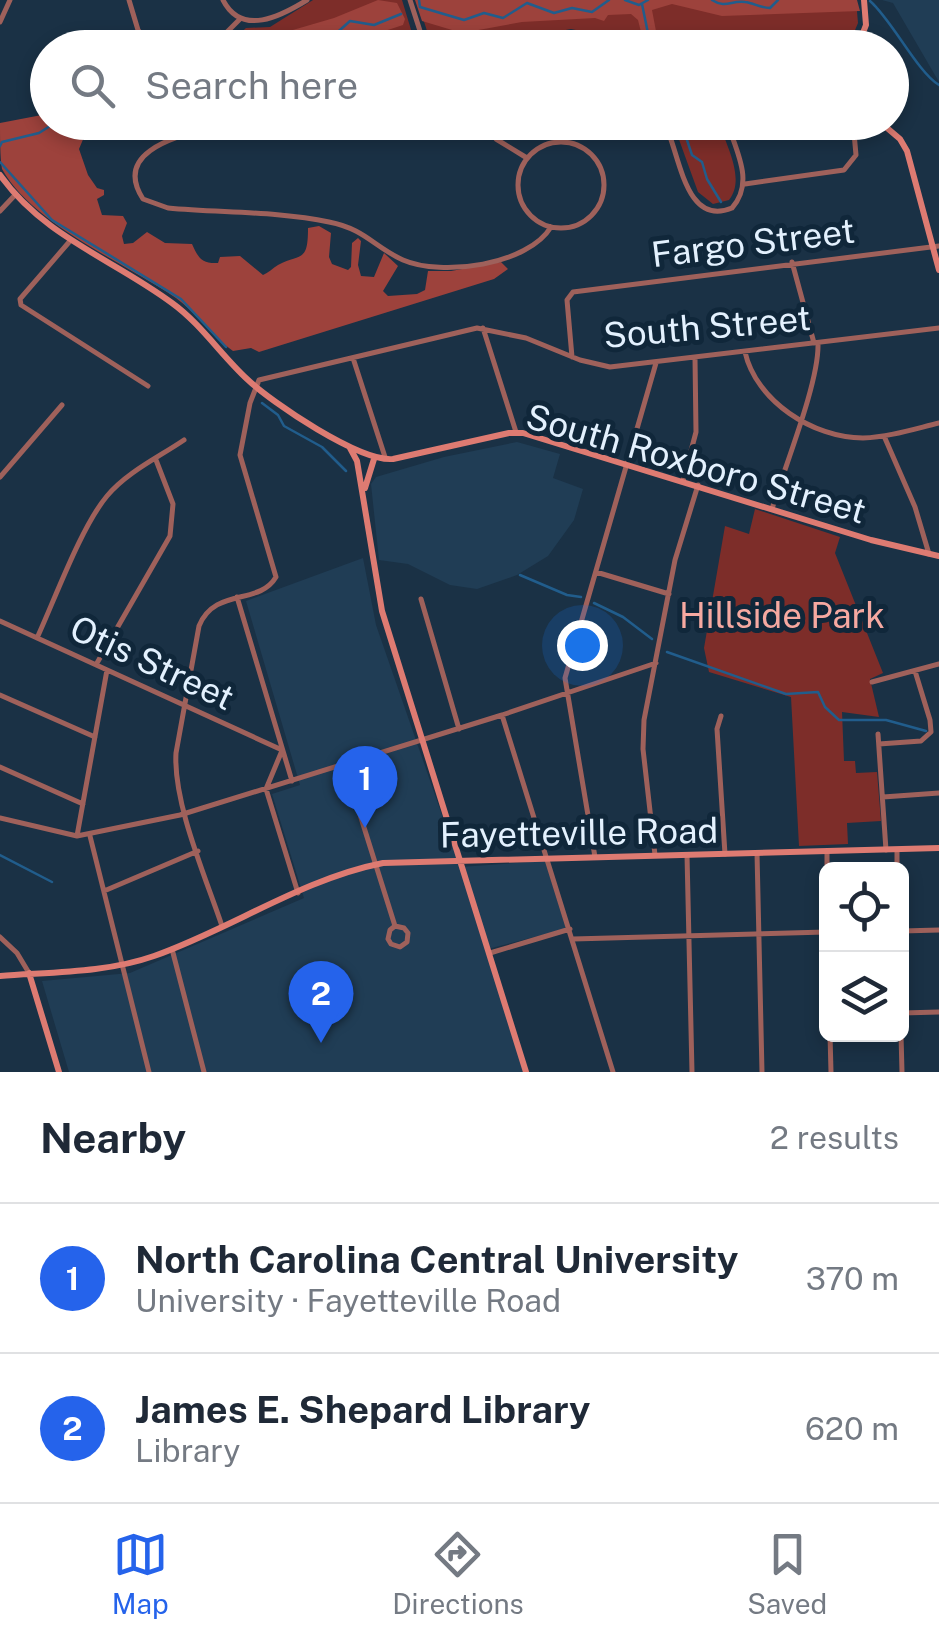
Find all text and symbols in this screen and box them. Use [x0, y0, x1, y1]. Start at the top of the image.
search box [30, 30, 909, 140]
icon: search [65, 58, 120, 113]
text: Search here [145, 63, 358, 108]
street label: Fargo Street [649, 210, 857, 275]
street label: South Street [602, 297, 812, 356]
street label: South Roxboro Street [522, 395, 871, 532]
park label: Hillside Park [679, 595, 885, 636]
street label: Otis Street [64, 607, 241, 718]
your location [557, 620, 608, 671]
pin: 1 [332, 746, 398, 828]
street label: Fayetteville Road [439, 810, 719, 855]
map controls [819, 862, 909, 1042]
button: locate [819, 862, 909, 952]
button: layers [819, 952, 909, 1042]
pin: 2 [288, 960, 354, 1043]
text: Nearby [40, 1113, 186, 1162]
text: 2 results [770, 1119, 899, 1156]
text: North Carolina Central University [135, 1237, 738, 1282]
text: 1 [66, 1260, 79, 1297]
text: 370 m [806, 1260, 899, 1297]
text: University · Fayetteville Road [135, 1282, 561, 1319]
text: James E. Shepard Library [135, 1387, 590, 1432]
text: 2 [62, 1410, 83, 1447]
text: 620 m [805, 1410, 899, 1447]
text: Library [135, 1432, 240, 1469]
tab: Map [112, 1527, 169, 1620]
tab: Directions [392, 1527, 524, 1620]
tab: Saved [747, 1527, 827, 1620]

